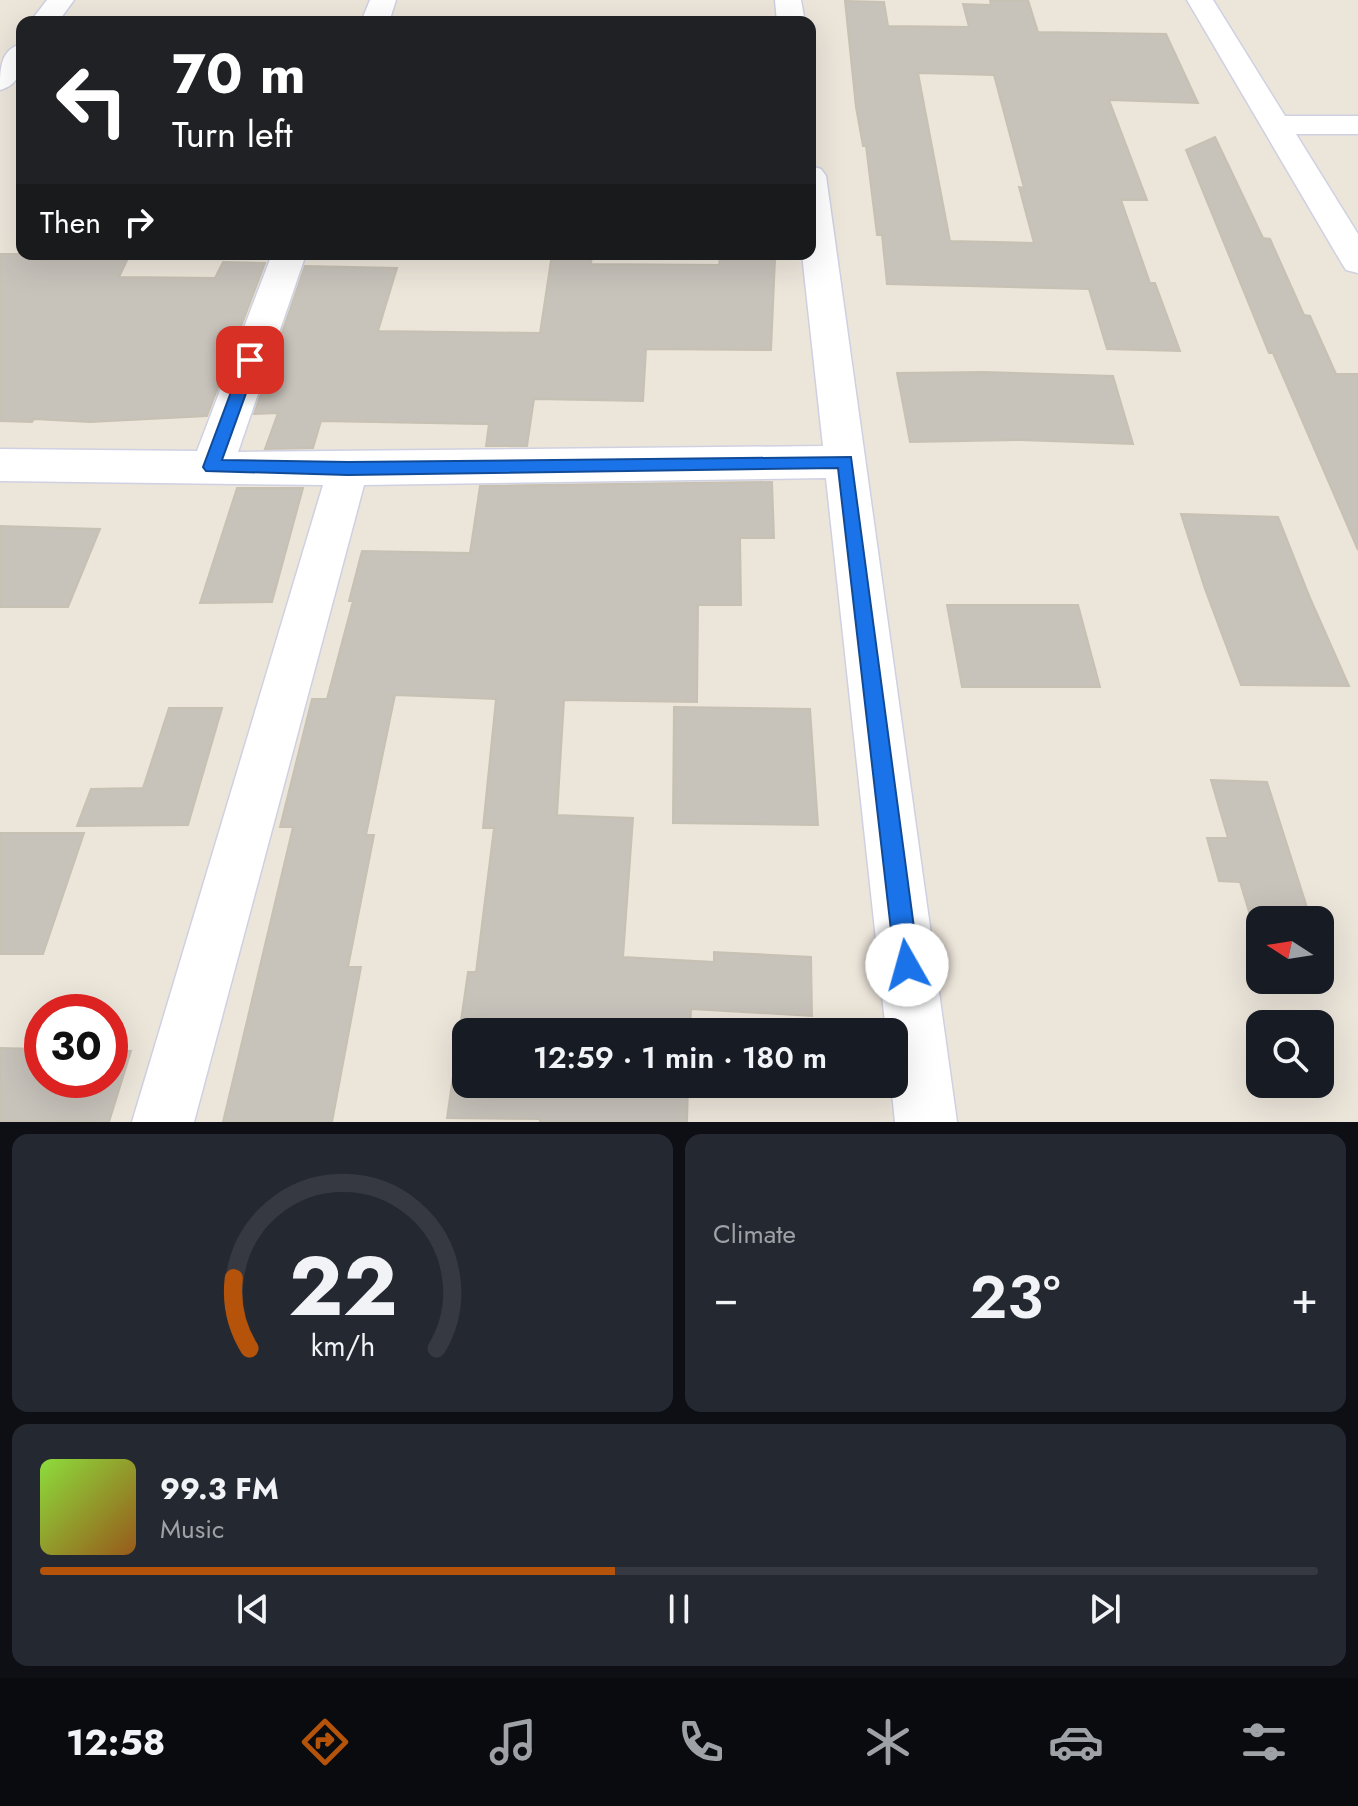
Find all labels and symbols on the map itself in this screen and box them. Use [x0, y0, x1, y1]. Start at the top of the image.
pin [216, 326, 284, 394]
north arrow [1246, 906, 1334, 994]
position arrow [865, 923, 949, 1007]
speed limit sign: 30 [24, 994, 128, 1098]

